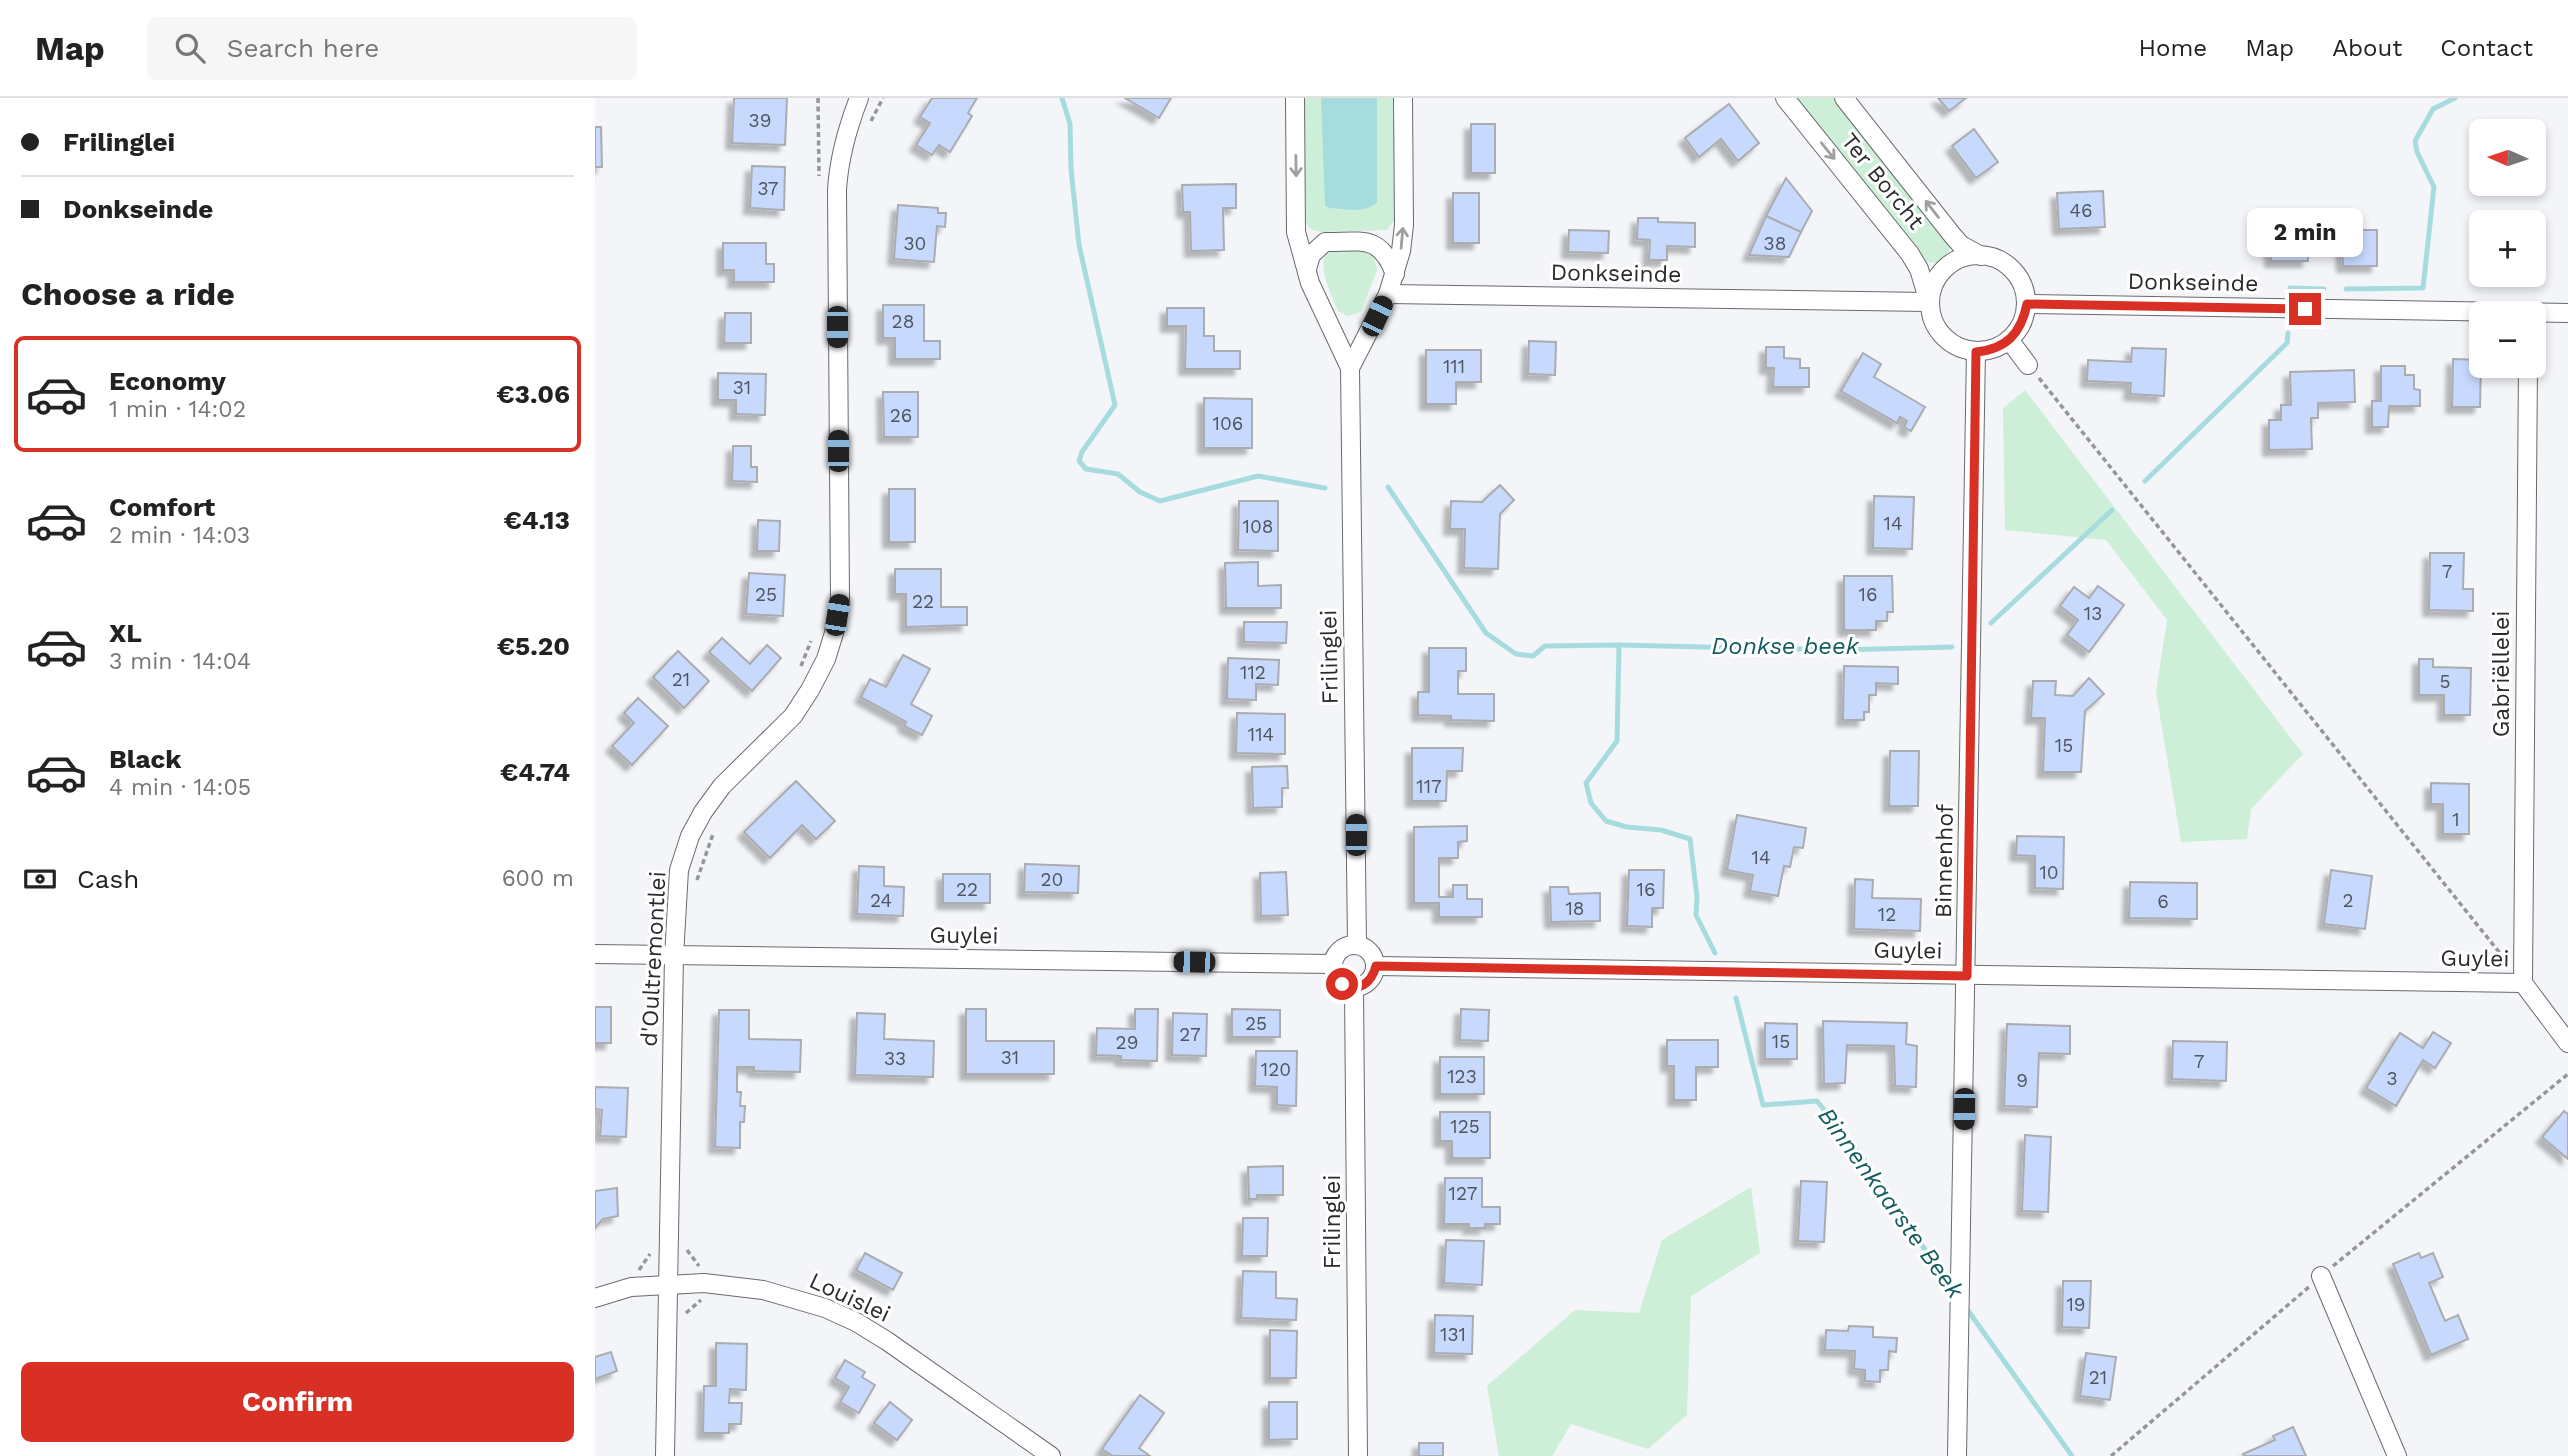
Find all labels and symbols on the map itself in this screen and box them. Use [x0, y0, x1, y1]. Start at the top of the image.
house number: 39 [749, 109, 771, 132]
north arrow [2469, 119, 2546, 196]
street label: Ter Borcht [1836, 128, 1930, 235]
one-way arrow [1820, 142, 1835, 160]
one-way arrow [1289, 154, 1302, 177]
house number: 37 [758, 177, 778, 200]
house number: 46 [2069, 199, 2093, 222]
one-way arrow [1925, 201, 1940, 219]
callout: 2 min [2247, 208, 2363, 256]
one-way arrow [1396, 227, 1409, 250]
house number: 30 [904, 232, 926, 255]
house number: 38 [1764, 232, 1786, 255]
street label: Donkseinde [1550, 259, 1682, 288]
street label: Donkseinde [2127, 268, 2259, 297]
car [1359, 293, 1396, 339]
route end [2289, 293, 2321, 325]
car [827, 306, 848, 348]
house number: 28 [892, 310, 914, 333]
house number: 111 [1443, 355, 1465, 378]
house number: 31 [733, 376, 751, 399]
house number: 26 [890, 404, 912, 427]
house number: 106 [1213, 412, 1243, 435]
car [828, 430, 849, 472]
house number: 14 [1883, 512, 1903, 535]
house number: 108 [1243, 515, 1273, 538]
house number: 7 [2442, 560, 2452, 583]
house number: 25 [755, 583, 777, 606]
house number: 16 [1859, 583, 1877, 606]
house number: 22 [912, 590, 934, 613]
car [824, 593, 851, 637]
house number: 13 [2084, 602, 2102, 625]
street label: Frilinglei [1315, 609, 1344, 705]
street label: Gabriëllelei [2488, 611, 2515, 737]
water label: Donkse beek [1711, 632, 1860, 660]
house number: 112 [1240, 661, 1266, 684]
house number: 21 [672, 668, 690, 691]
house number: 5 [2439, 670, 2451, 693]
house number: 114 [1248, 723, 1274, 746]
house number: 15 [2055, 734, 2073, 757]
house number: 117 [1416, 775, 1442, 798]
street label: Binnenhof [1930, 804, 1959, 918]
house number: 1 [2452, 808, 2460, 831]
car [1346, 814, 1367, 856]
house number: 14 [1751, 846, 1771, 869]
house number: 10 [2039, 861, 2059, 884]
house number: 20 [1041, 868, 1063, 891]
street label: d'Oultremontlei [635, 871, 672, 1047]
house number: 22 [956, 878, 978, 901]
house number: 16 [1637, 878, 1655, 901]
house number: 24 [870, 889, 892, 912]
house number: 2 [2342, 889, 2354, 912]
house number: 6 [2157, 890, 2169, 913]
house number: 18 [1565, 897, 1585, 920]
house number: 12 [1878, 903, 1896, 926]
street label: Guylei [929, 921, 999, 950]
street label: Guylei [1873, 936, 1943, 965]
street label: Guylei [2440, 944, 2510, 973]
car [1173, 951, 1216, 973]
route start [1326, 968, 1358, 1000]
house number: 25 [1245, 1012, 1267, 1035]
house number: 27 [1179, 1023, 1201, 1046]
house number: 15 [1772, 1030, 1790, 1053]
house number: 29 [1116, 1031, 1138, 1054]
house number: 31 [1001, 1046, 1019, 1069]
house number: 33 [884, 1047, 906, 1070]
house number: 7 [2194, 1050, 2204, 1073]
house number: 120 [1261, 1058, 1291, 1081]
house number: 123 [1447, 1065, 1477, 1088]
house number: 3 [2386, 1067, 2398, 1090]
house number: 9 [2016, 1069, 2028, 1092]
car [1954, 1088, 1975, 1130]
water label: Binnenkaarste Beek [1812, 1102, 1970, 1305]
house number: 125 [1450, 1115, 1480, 1138]
street label: Frilinglei [1319, 1175, 1346, 1269]
house number: 127 [1449, 1182, 1477, 1205]
street label: Louislei [805, 1267, 895, 1328]
house number: 19 [2066, 1293, 2086, 1316]
house number: 131 [1440, 1323, 1466, 1346]
house number: 21 [2089, 1366, 2107, 1389]

